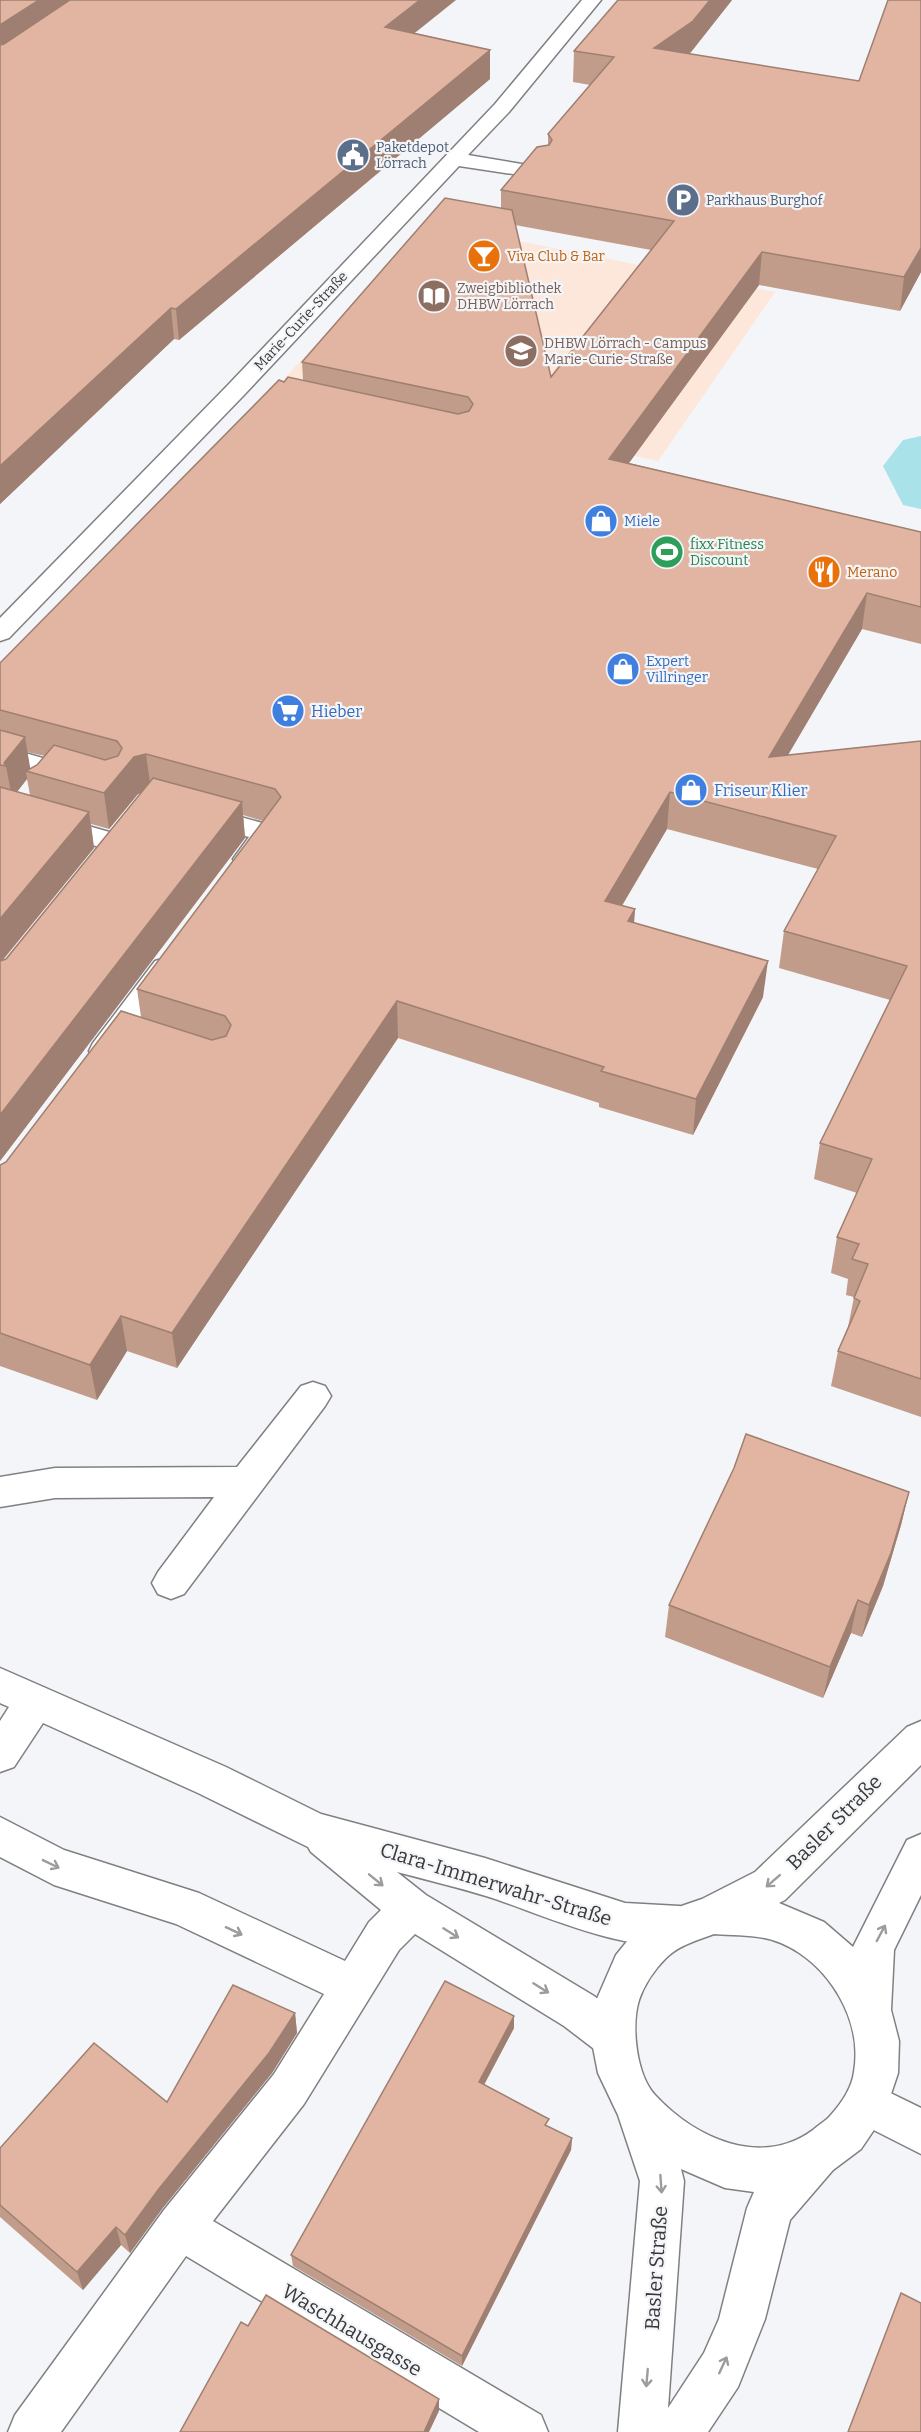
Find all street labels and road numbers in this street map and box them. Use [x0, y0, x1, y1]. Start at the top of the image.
street label: Marie-Curie-Straße [251, 268, 351, 374]
street label: Basler Straße [782, 1770, 886, 1874]
street label: Clara-Immerwahr-Straße [377, 1837, 615, 1931]
street label: Basler Straße [640, 2205, 672, 2331]
street label: Waschhausgasse [278, 2279, 426, 2381]

